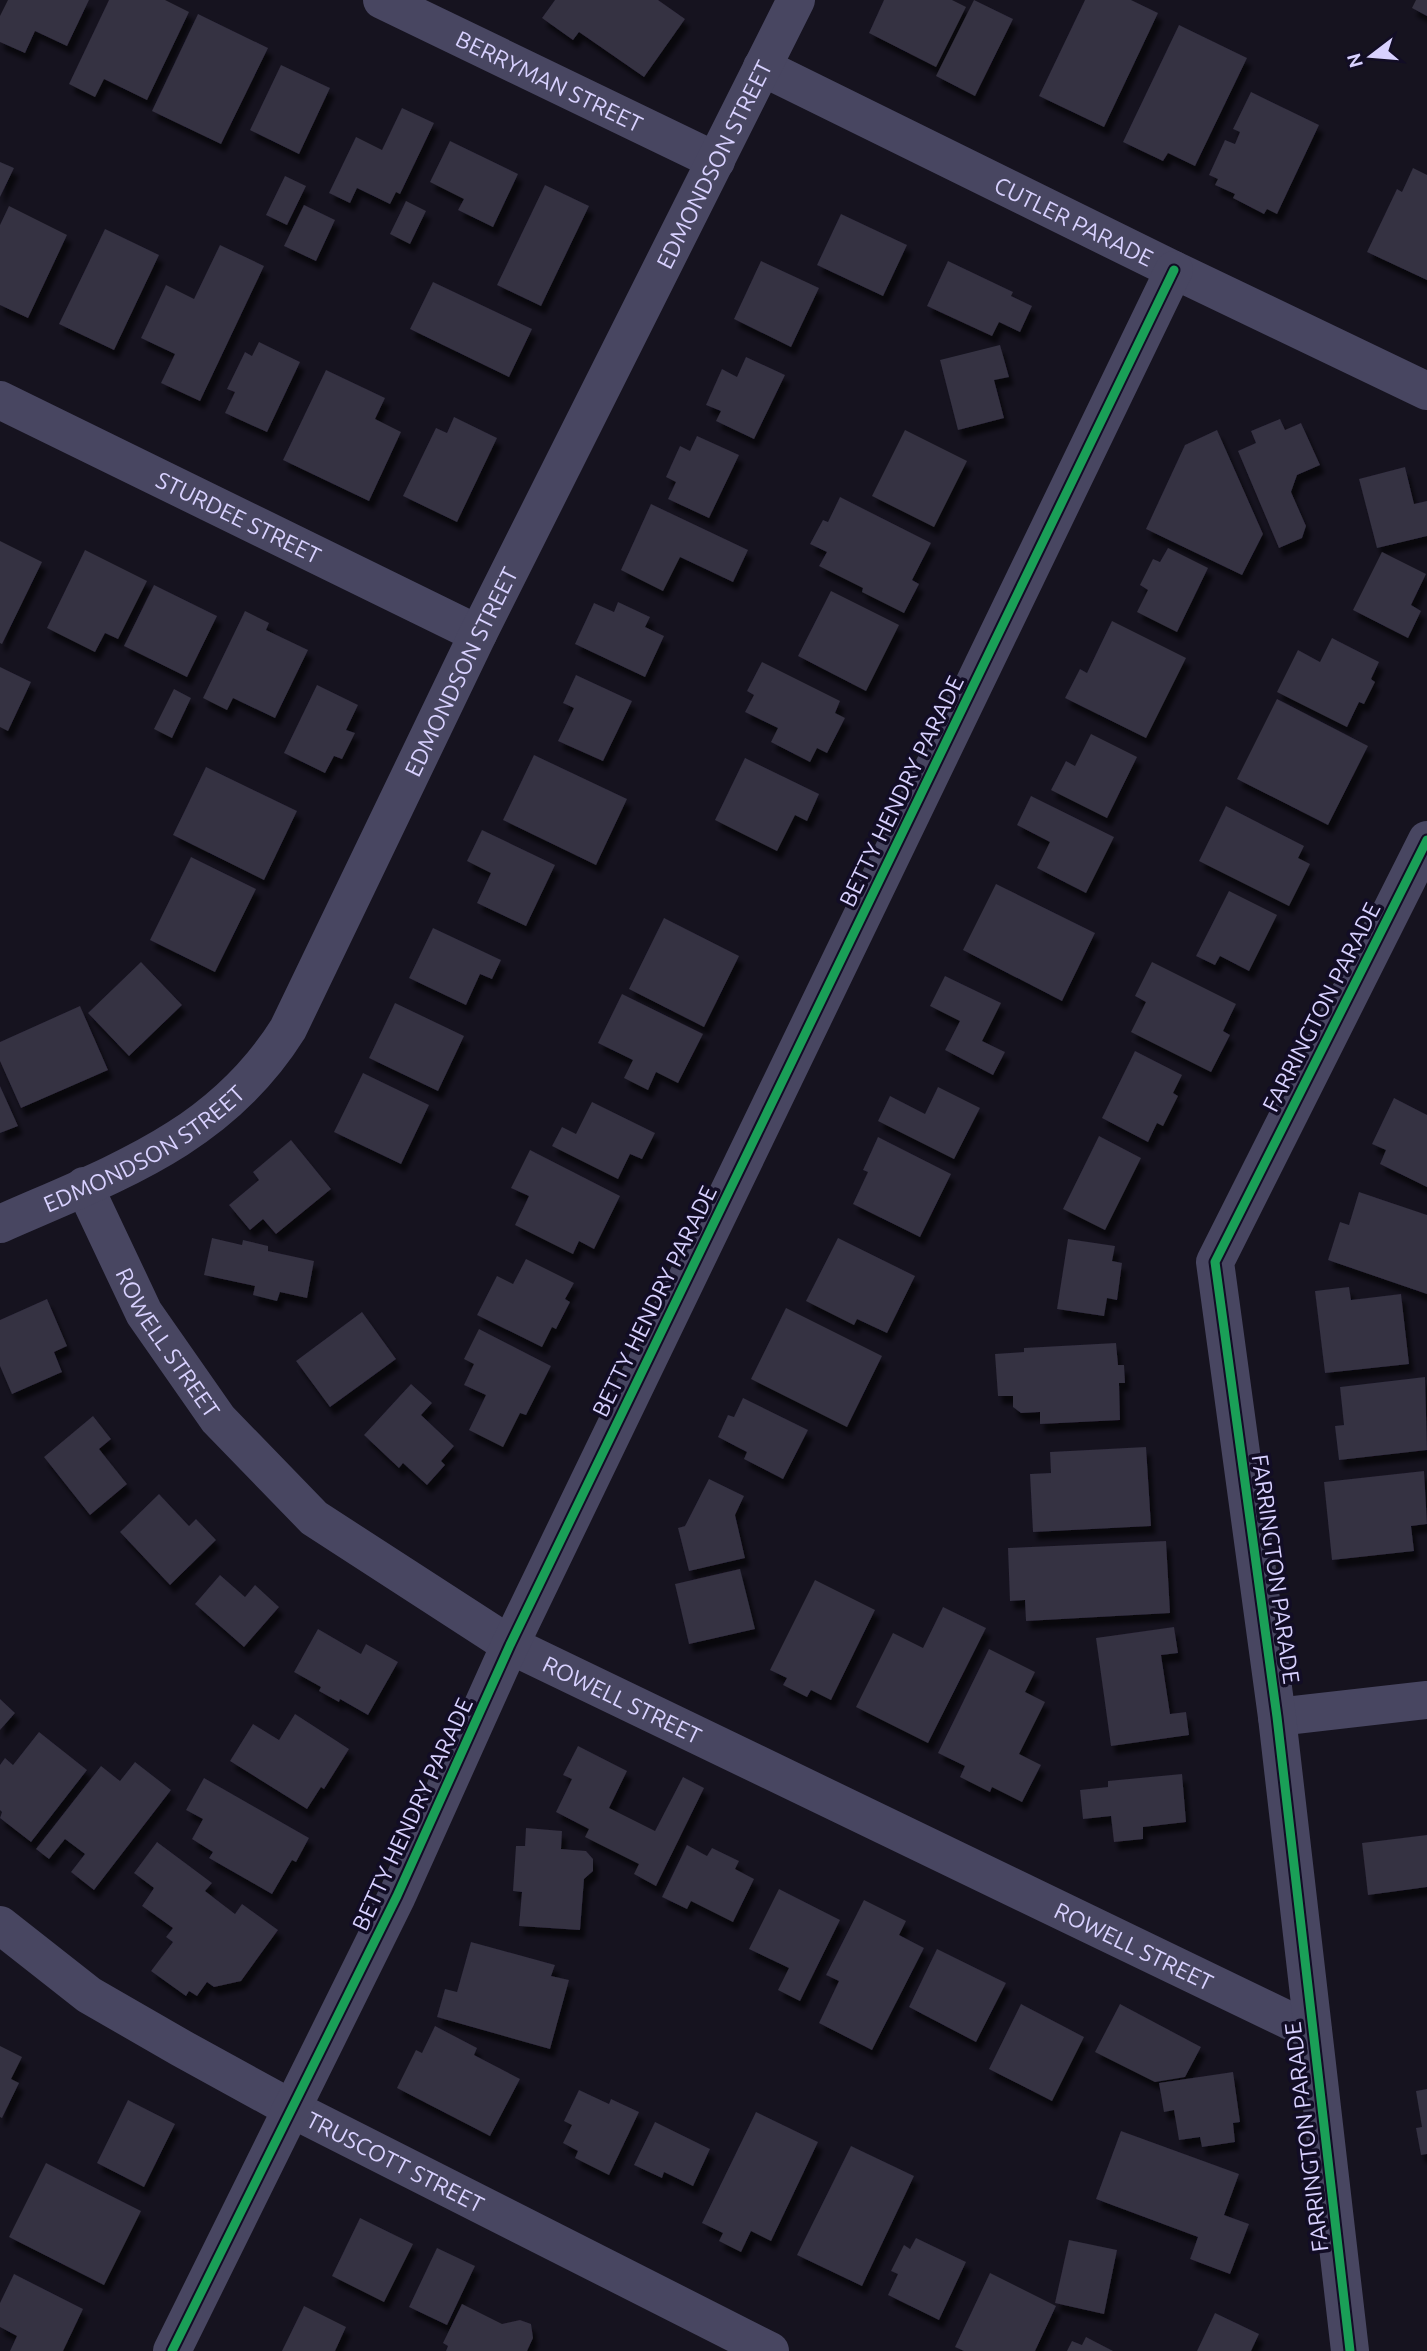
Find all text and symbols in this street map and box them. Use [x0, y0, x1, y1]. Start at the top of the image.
north arrow [1336, 21, 1406, 91]
street label: BERRYMAN STREET [452, 25, 647, 136]
text: N [1342, 51, 1367, 71]
street label: EDMONDSON STREET [651, 56, 776, 272]
street label: CUTLER PARADE [991, 171, 1158, 270]
street label: STURDEE STREET [153, 466, 325, 568]
street label: EDMONDSON STREET [399, 563, 522, 780]
street label: BETTY HENDRY PARADE [834, 671, 968, 911]
street label: FARRINGTON PARADE [1257, 898, 1385, 1116]
street label: EDMONDSON STREET [40, 1080, 249, 1216]
street label: BETTY HENDRY PARADE [587, 1181, 721, 1421]
street label: ROWELL STREET [112, 1263, 225, 1422]
street label: FARRINGTON PARADE [1248, 1453, 1304, 1685]
street label: ROWELL STREET [539, 1650, 706, 1748]
street label: BETTY HENDRY PARADE [347, 1694, 477, 1934]
street label: ROWELL STREET [1051, 1897, 1218, 1995]
street label: FARRINGTON PARADE [1280, 2021, 1332, 2253]
street label: TRUSCOTT STREET [303, 2106, 488, 2217]

